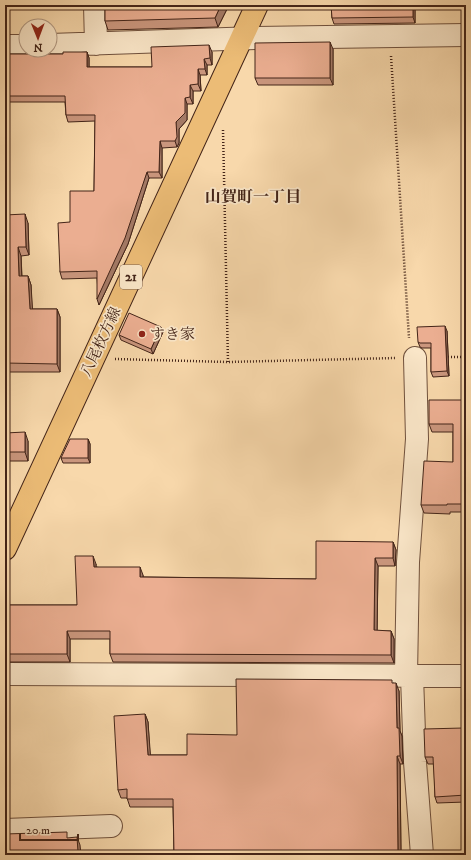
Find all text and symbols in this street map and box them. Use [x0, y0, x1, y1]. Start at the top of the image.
north arrow [18, 18, 58, 58]
text: N [34, 40, 43, 54]
district label: 山賀町一丁目 [205, 187, 301, 207]
road number: 21 [120, 265, 142, 289]
street label: 八尾枚方線 [77, 304, 125, 380]
place label: すき家 [150, 325, 195, 344]
marker: すき家 [137, 329, 147, 339]
scale bar [20, 816, 78, 842]
text: 20 m [26, 823, 50, 838]

